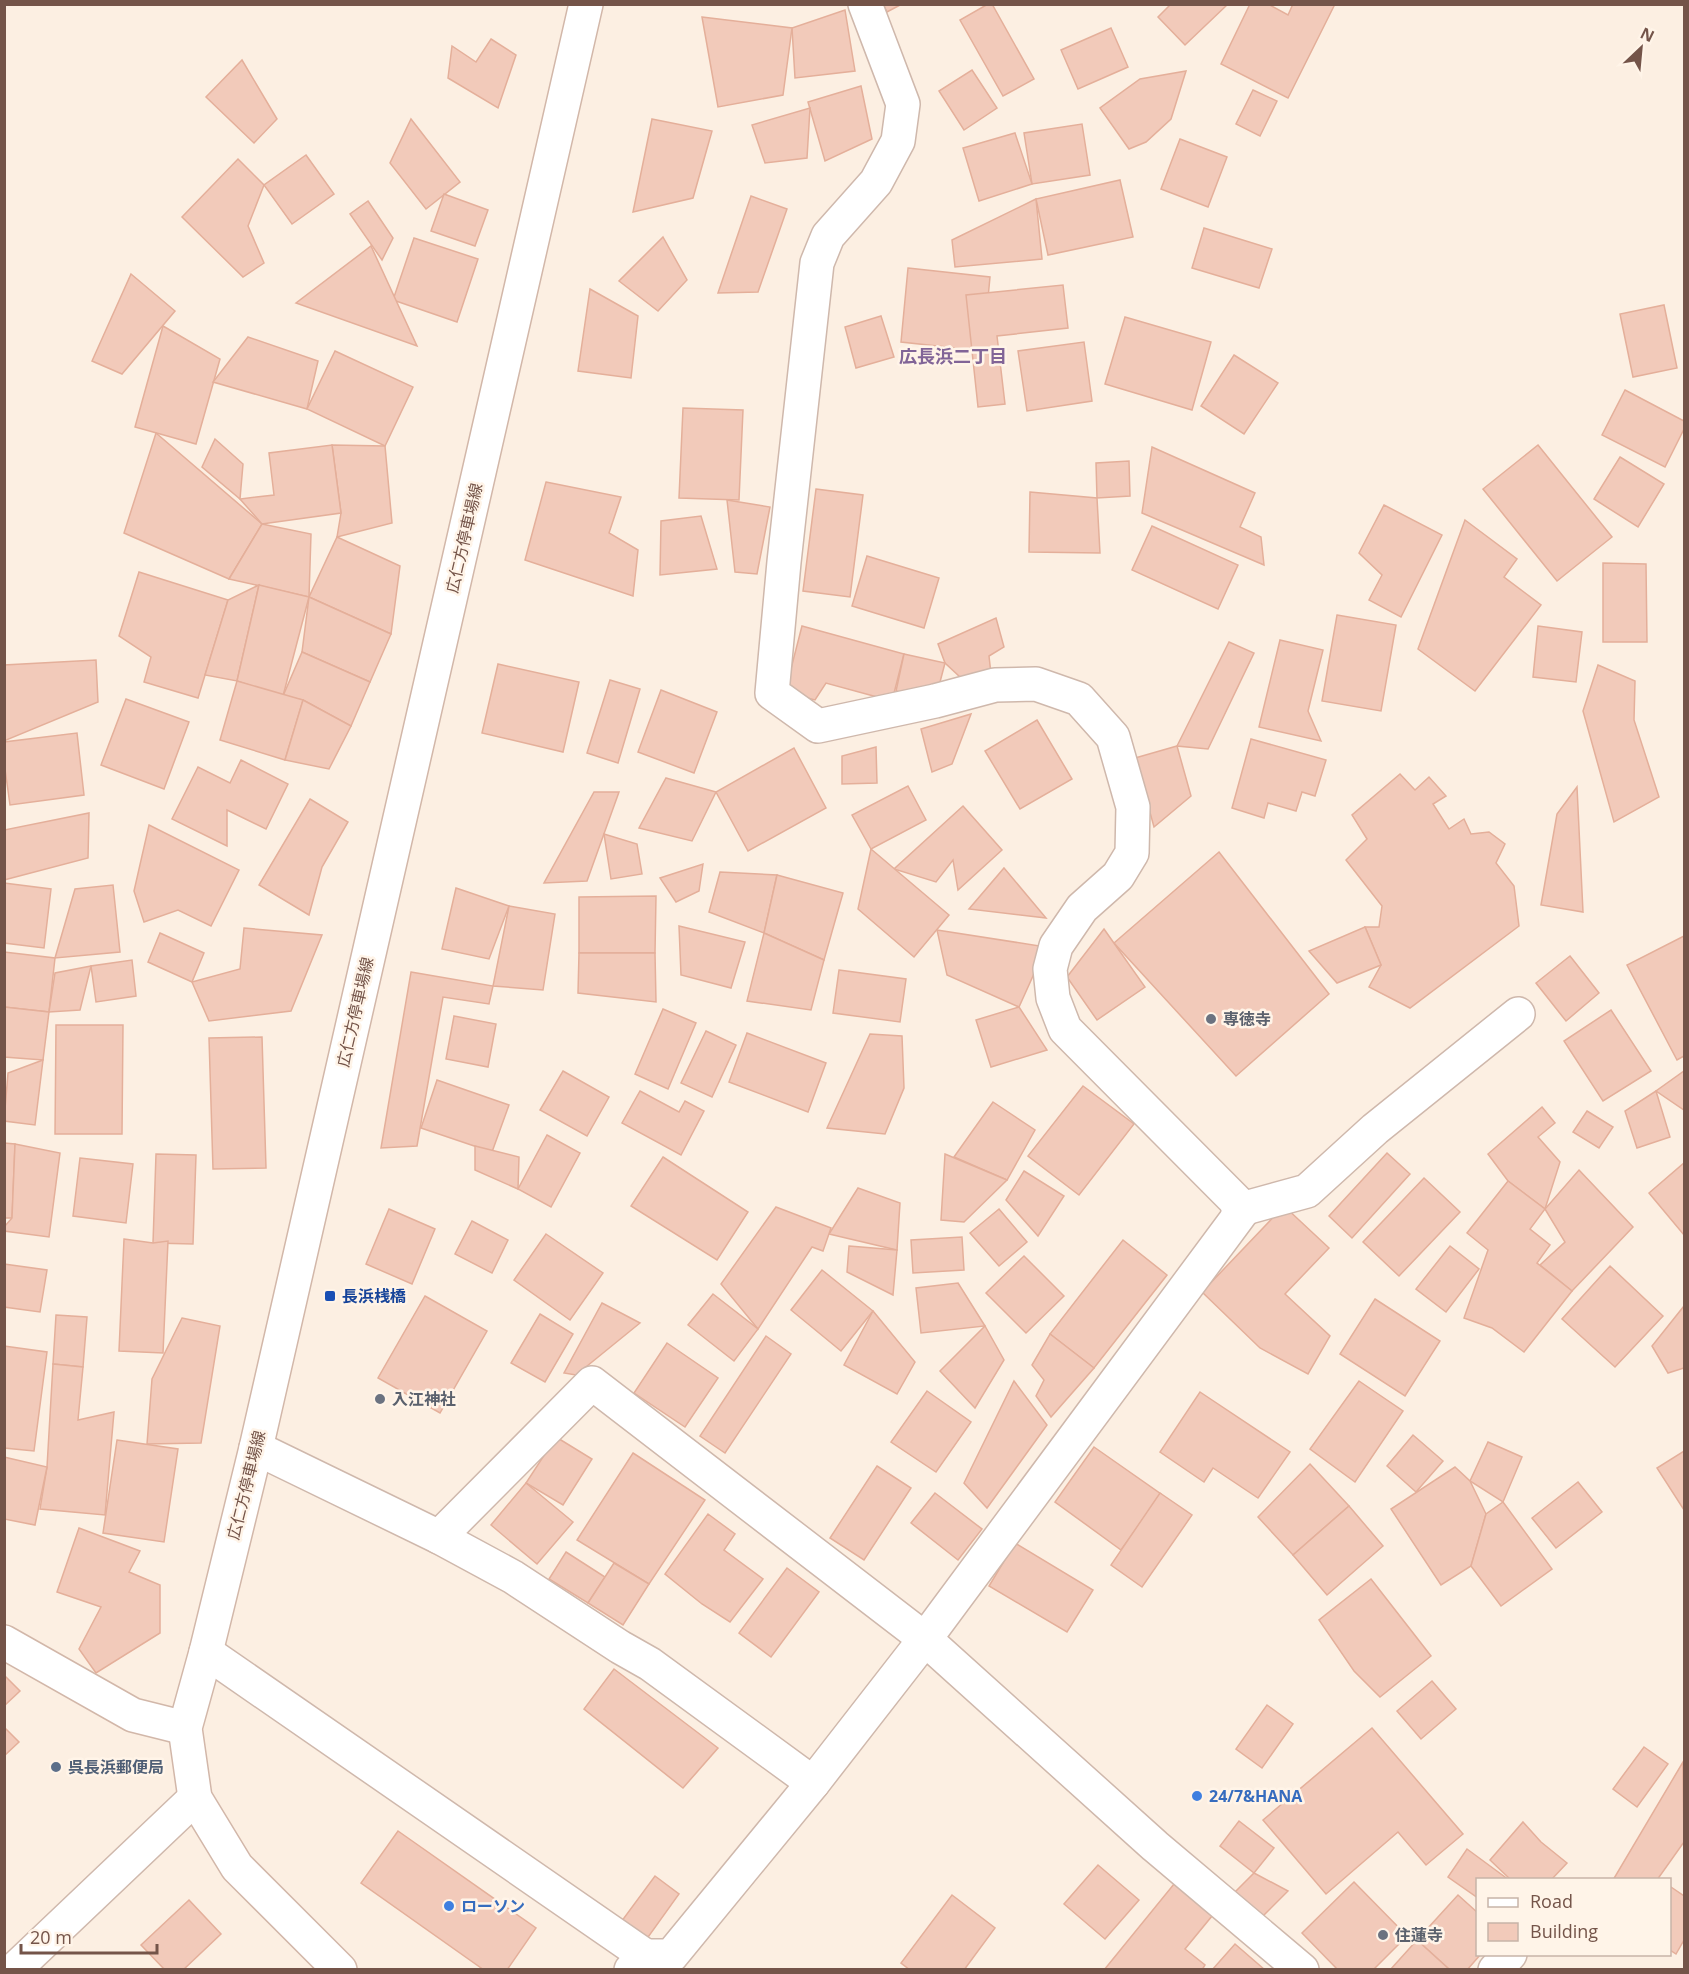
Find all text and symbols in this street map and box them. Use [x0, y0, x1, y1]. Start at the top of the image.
north arrow [1611, 18, 1671, 78]
text: N [1637, 22, 1658, 47]
district label: 広長浜二丁目 [899, 344, 1007, 368]
street label: 広仁方停車場線 [441, 481, 487, 595]
street label: 広仁方停車場線 [332, 955, 378, 1069]
place label: 専徳寺 [1223, 1008, 1271, 1030]
marker: 専徳寺 [1204, 1012, 1218, 1026]
place label: 長浜桟橋 [342, 1285, 406, 1307]
marker: 長浜桟橋 [323, 1289, 337, 1303]
place label: 入江神社 [392, 1388, 456, 1410]
marker: 入江神社 [373, 1392, 387, 1406]
street label: 広仁方停車場線 [222, 1428, 270, 1542]
place label: 呉長浜郵便局 [68, 1756, 164, 1778]
marker: 呉長浜郵便局 [49, 1760, 63, 1774]
place label: 24/7&HANA [1209, 1785, 1303, 1807]
marker: 24/7&HANA [1190, 1789, 1204, 1803]
legend [1476, 1878, 1671, 1956]
text: Road [1530, 1889, 1573, 1913]
place label: ローソン [461, 1895, 525, 1917]
marker: ローソン [442, 1899, 456, 1913]
scale bar [21, 1917, 158, 1955]
text: Building [1530, 1919, 1598, 1943]
place label: 住蓮寺 [1394, 1924, 1443, 1946]
text: 20 m [30, 1925, 72, 1949]
marker: 住蓮寺 [1376, 1928, 1390, 1942]

